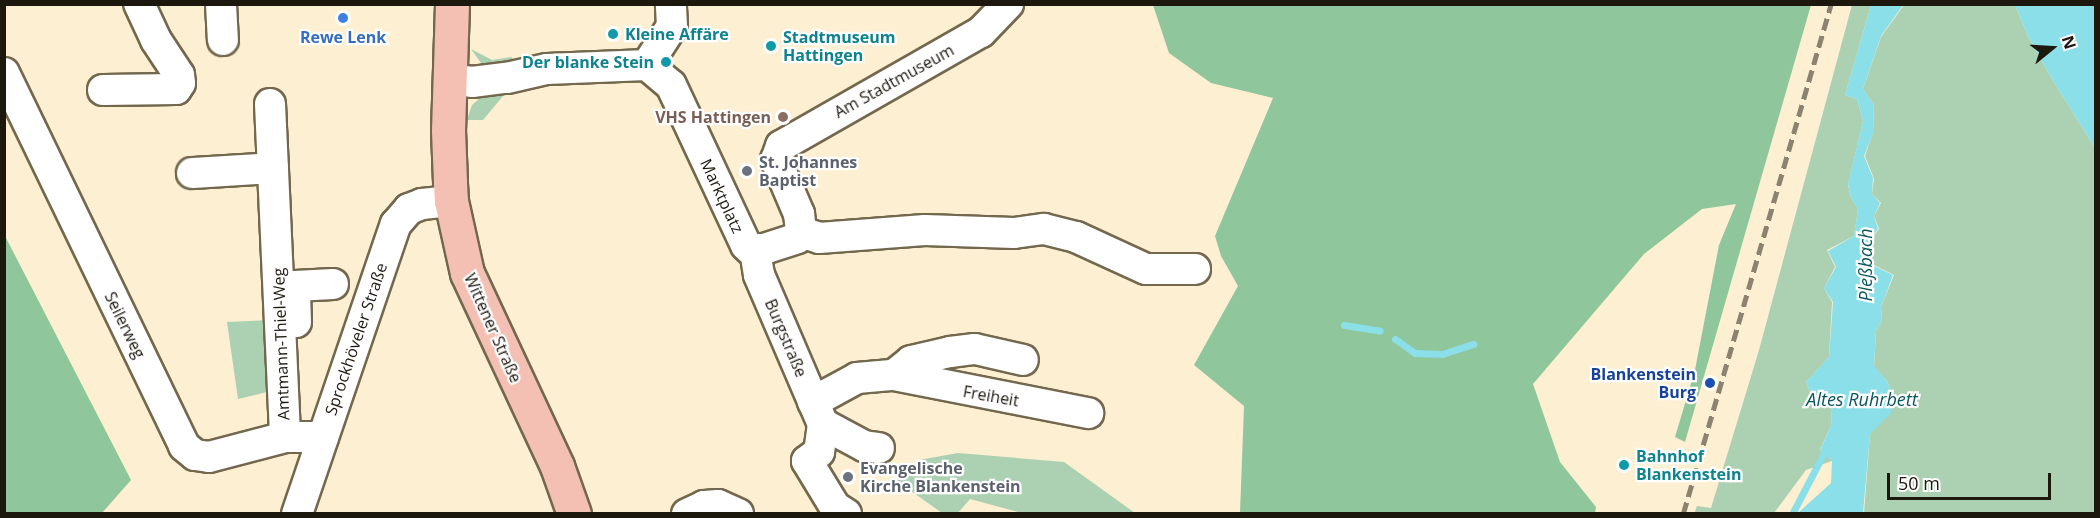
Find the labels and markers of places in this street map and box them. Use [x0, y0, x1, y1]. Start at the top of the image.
marker: Rewe Lenk [336, 11, 350, 25]
place label: Kleine Affäre [625, 24, 729, 44]
place label: Rewe Lenk [300, 27, 386, 47]
marker: Kleine Affäre [606, 27, 620, 41]
place label: Stadtmuseum Hattingen [783, 27, 895, 65]
marker: Stadtmuseum Hattingen [764, 39, 778, 53]
place label: Der blanke Stein [522, 52, 654, 72]
marker: Der blanke Stein [659, 55, 673, 69]
place label: VHS Hattingen [655, 107, 771, 127]
marker: VHS Hattingen [776, 110, 790, 124]
place label: St. Johannes Baptist [759, 152, 857, 190]
marker: St. Johannes Baptist [740, 164, 754, 178]
place label: Blankenstein Burg [1591, 364, 1696, 402]
marker: Blankenstein Burg [1701, 374, 1719, 392]
place label: Bahnhof Blankenstein [1636, 446, 1741, 484]
place label: Evangelische Kirche Blankenstein [860, 458, 1021, 496]
marker: Bahnhof Blankenstein [1617, 458, 1631, 472]
marker: Evangelische Kirche Blankenstein [841, 470, 855, 484]

